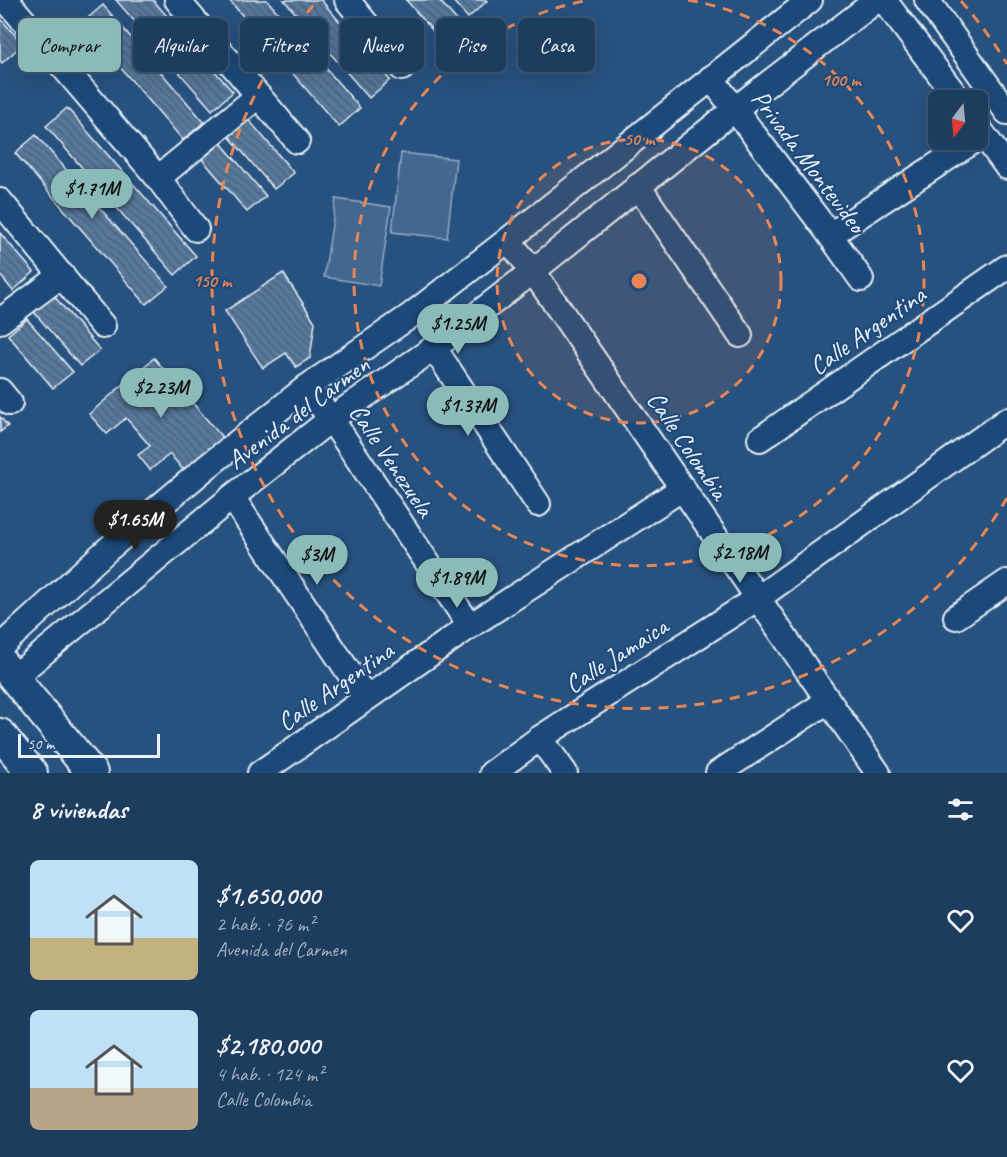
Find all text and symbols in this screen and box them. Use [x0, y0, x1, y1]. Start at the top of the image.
chip: Comprar [18, 18, 121, 72]
chip: Alquilar [133, 18, 228, 72]
chip: Filtros [240, 18, 328, 72]
chip: Nuevo [340, 18, 424, 72]
chip: Piso [436, 18, 506, 72]
chip: Casa [518, 18, 595, 72]
text: 100 m [822, 69, 862, 91]
street label: Privada Montevideo [744, 83, 875, 242]
north arrow [928, 90, 988, 150]
map controls [928, 90, 988, 150]
text: 50 m [624, 128, 656, 150]
pin: $1.71M [43, 169, 141, 220]
text: $1.71M [65, 176, 119, 201]
text: 150 m [193, 270, 233, 292]
centre of rings [629, 271, 649, 291]
street label: Calle Argentina [803, 277, 933, 383]
pin: $1.25M [409, 304, 507, 355]
text: $1.25M [431, 311, 485, 336]
street label: Avenida del Carmen [221, 348, 376, 477]
pin: $2.23M [112, 368, 210, 419]
text: $2.23M [134, 375, 188, 400]
street label: Calle Colombia [639, 385, 737, 508]
pin: $1.37M [419, 386, 517, 437]
text: $1.37M [441, 393, 495, 418]
street label: Calle Venezuela [342, 397, 442, 525]
pin: $1.65M [86, 500, 184, 551]
text: $1.65M [108, 507, 162, 532]
pin: $2.18M [691, 533, 789, 584]
pin: $3M [288, 535, 346, 586]
text: $2.18M [713, 540, 767, 565]
text: $3M [301, 542, 333, 567]
pin: $1.89M [408, 558, 506, 609]
text: $1.89M [430, 565, 484, 590]
street label: Calle Jamaica [558, 609, 676, 701]
street label: Calle Argentina [271, 633, 401, 739]
scale bar [18, 731, 160, 758]
text: 50 m [27, 734, 54, 754]
text: 8 viviendas [30, 793, 127, 826]
icon: filters [944, 793, 977, 826]
text: $1,650,000 [216, 879, 320, 912]
icon: home [78, 884, 150, 956]
icon: heart [944, 904, 977, 937]
text: 2 hab. · 76 m² [216, 912, 314, 937]
text: Avenida del Carmen [216, 937, 347, 962]
text: $2,180,000 [216, 1029, 320, 1062]
icon: home [78, 1034, 150, 1106]
icon: heart [944, 1054, 977, 1087]
text: 4 hab. · 124 m² [216, 1062, 323, 1087]
text: Calle Colombia [216, 1087, 311, 1112]

